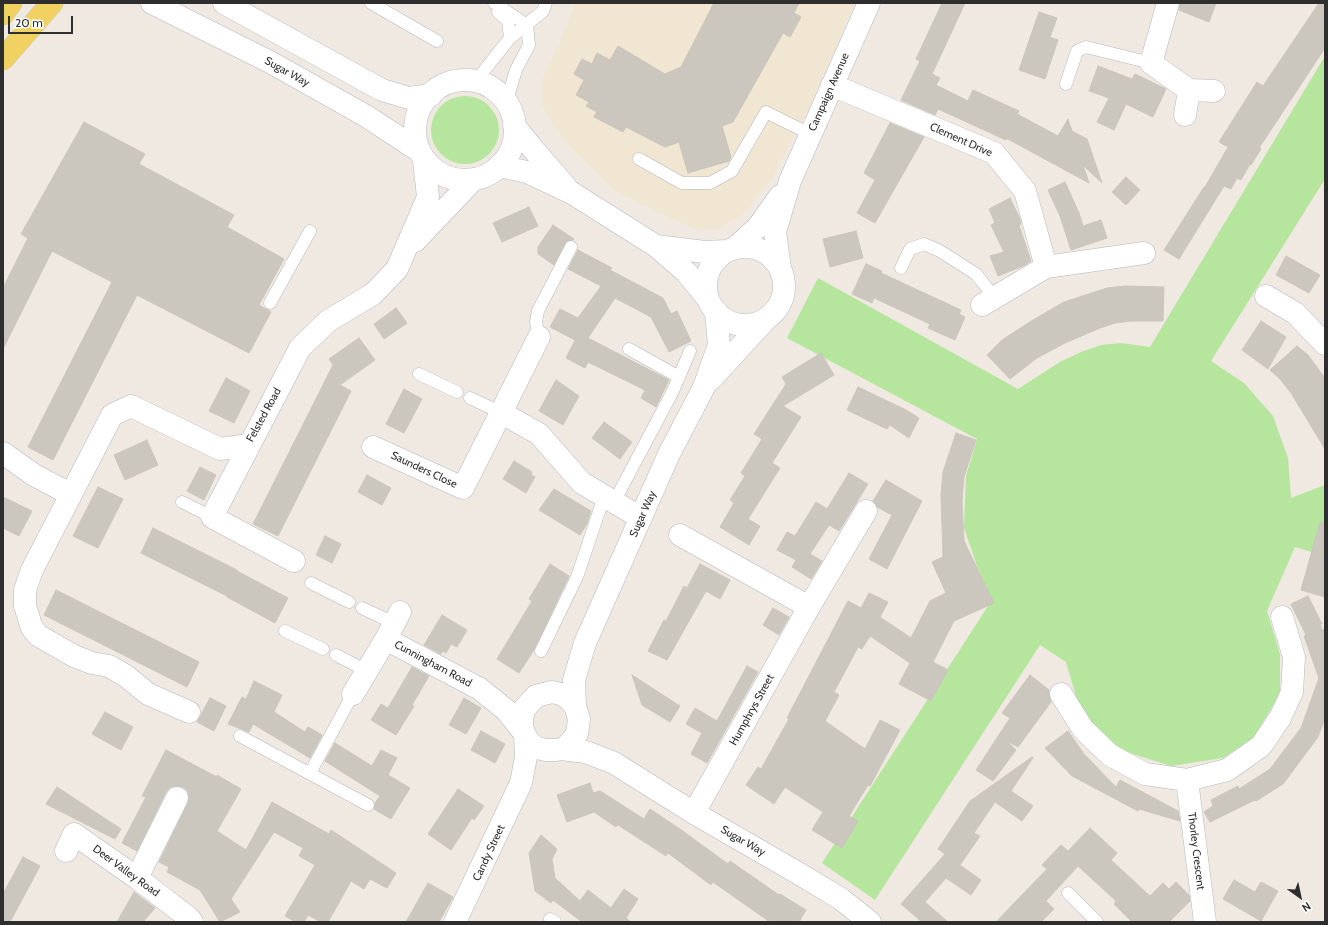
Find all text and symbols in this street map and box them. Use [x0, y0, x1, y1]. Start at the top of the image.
scale bar [10, 8, 75, 34]
text: 20 m [15, 15, 43, 30]
street label: Campaign Avenue [806, 51, 852, 133]
street label: Sugar Way [262, 54, 312, 90]
street label: Clement Drive [928, 120, 994, 160]
street label: Felsted Road [244, 386, 284, 444]
street label: Saunders Close [389, 449, 459, 491]
street label: Sugar Way [627, 489, 659, 539]
street label: Cunningham Road [392, 638, 474, 690]
street label: Humphrys Street [727, 672, 777, 748]
street label: Thorley Crescent [1185, 812, 1207, 890]
street label: Candy Street [470, 823, 508, 883]
street label: Sugar Way [718, 823, 768, 859]
street label: Deer Valley Road [90, 842, 162, 900]
north arrow [1280, 877, 1320, 917]
text: N [1299, 899, 1314, 915]

